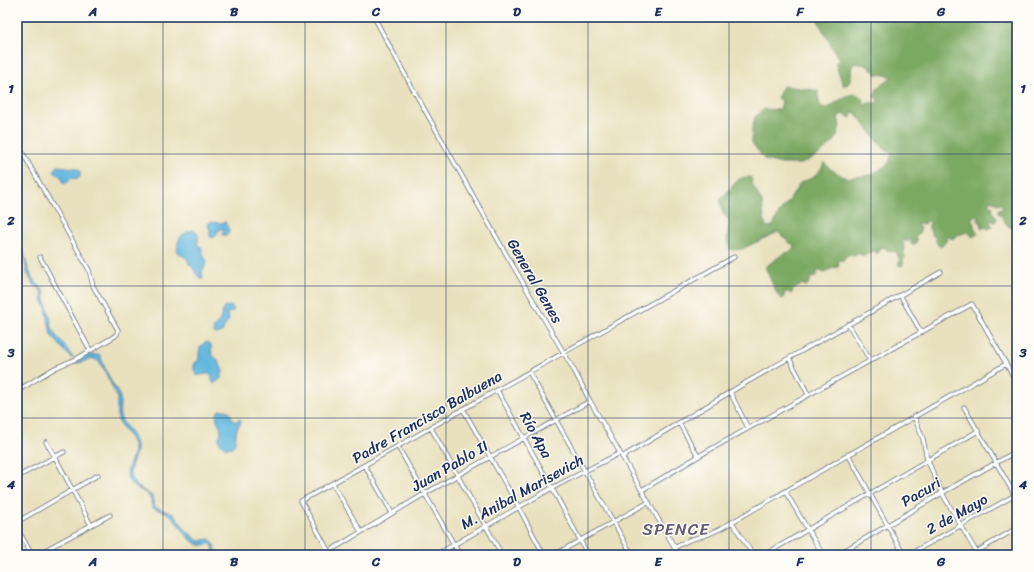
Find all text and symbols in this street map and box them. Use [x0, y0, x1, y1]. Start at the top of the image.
text: A [88, 0, 97, 23]
text: B [230, 0, 239, 23]
text: C [371, 0, 381, 23]
text: D [513, 0, 521, 23]
text: E [654, 0, 663, 23]
text: F [795, 0, 804, 23]
text: G [936, 0, 946, 23]
text: 1 [8, 77, 14, 100]
text: 1 [1020, 77, 1026, 100]
text: 2 [6, 209, 15, 232]
text: 2 [1018, 209, 1027, 232]
street label: General Genes [500, 234, 570, 328]
text: 3 [6, 341, 15, 364]
text: 3 [1018, 341, 1027, 364]
street label: Padre Francisco Balbuena [347, 363, 507, 471]
street label: Río Apa [512, 407, 560, 464]
street label: Juan Pablo II [406, 433, 494, 499]
street label: M. Anibal Marisevich [456, 447, 589, 537]
street label: Pacuri [896, 470, 947, 514]
text: 4 [6, 473, 16, 496]
text: 4 [1018, 473, 1028, 496]
street label: 2 de Mayo [921, 486, 993, 542]
district label: SPENCE [642, 514, 710, 544]
text: A [88, 550, 97, 572]
text: B [230, 550, 239, 572]
text: C [371, 550, 381, 572]
text: D [513, 550, 521, 572]
text: E [654, 550, 663, 572]
text: F [795, 550, 804, 572]
text: G [936, 550, 946, 572]

